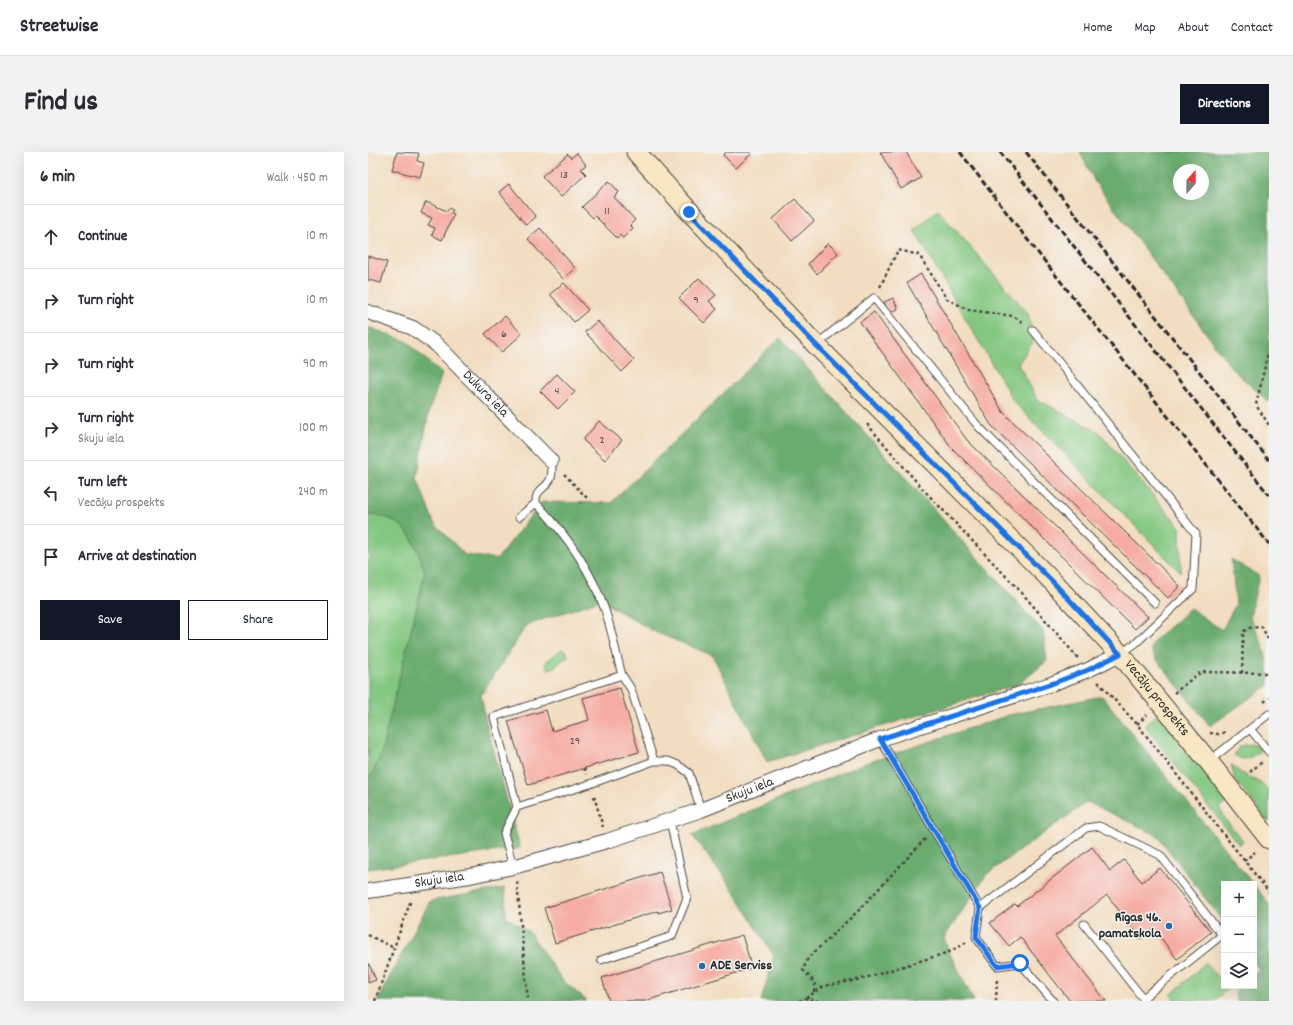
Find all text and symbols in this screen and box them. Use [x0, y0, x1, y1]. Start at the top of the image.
text: Streetwise [20, 14, 98, 41]
text: Home [1083, 18, 1112, 38]
text: Map [1134, 18, 1156, 38]
text: About [1178, 18, 1209, 38]
text: Contact [1231, 18, 1273, 38]
text: Find us [24, 84, 98, 124]
button: Directions [1180, 84, 1269, 124]
north arrow [1173, 164, 1209, 200]
text: 6 min [40, 166, 75, 190]
house number: 13 [560, 167, 568, 184]
text: Walk · 450 m [267, 169, 328, 188]
house number: 11 [604, 203, 610, 220]
route end [680, 203, 698, 221]
icon: ahead [40, 226, 62, 248]
text: Continue [78, 226, 127, 248]
text: 10 m [306, 227, 328, 246]
icon: right [40, 290, 62, 312]
text: Turn right [78, 290, 134, 312]
text: 10 m [306, 291, 328, 310]
house number: 9 [693, 292, 699, 309]
house number: 6 [501, 326, 507, 343]
icon: right [40, 354, 62, 376]
text: Turn right [78, 354, 134, 376]
text: 90 m [303, 355, 328, 374]
street label: Dukura iela [458, 366, 513, 422]
house number: 4 [555, 383, 560, 400]
text: Turn right [78, 408, 134, 430]
icon: right [40, 418, 62, 440]
text: 100 m [299, 419, 328, 438]
text: Skuju iela [78, 430, 124, 449]
house number: 2 [599, 432, 605, 449]
text: Turn left [78, 472, 127, 494]
icon: left [40, 482, 62, 504]
text: 240 m [298, 483, 328, 502]
text: Vecāķu prospekts [78, 494, 165, 513]
icon: arrive [40, 546, 62, 568]
text: Arrive at destination [78, 546, 196, 568]
button: Save [40, 600, 180, 640]
button: Share [188, 600, 328, 640]
street label: Vecāķu prospekts [1119, 656, 1194, 741]
house number: 29 [570, 733, 580, 750]
street label: Skuju iela [723, 772, 777, 809]
street label: Skuju iela [413, 867, 466, 894]
map controls [1221, 881, 1257, 989]
button: + [1221, 881, 1257, 917]
place label: Rīgas 46. pamatskola [1099, 908, 1162, 944]
button: − [1221, 917, 1257, 953]
marker: Rīgas 46. pamatskola [1164, 921, 1174, 931]
button: layers [1221, 953, 1257, 989]
route start [1011, 954, 1029, 972]
place label: ADE Serviss [710, 956, 772, 976]
marker: ADE Serviss [697, 961, 707, 971]

